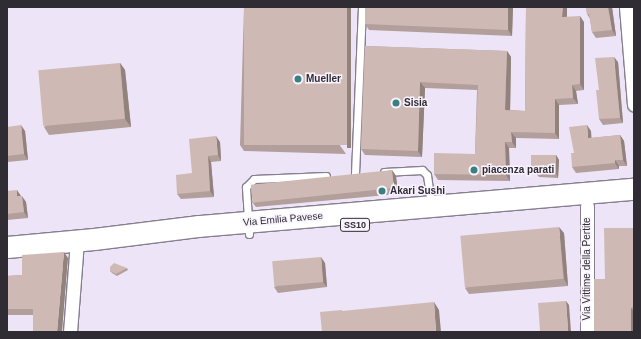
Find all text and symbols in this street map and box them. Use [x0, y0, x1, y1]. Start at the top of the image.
place label: Mueller [306, 73, 341, 85]
marker: Mueller [293, 74, 303, 84]
place label: Sisia [404, 97, 427, 109]
marker: Sisia [391, 98, 401, 108]
place label: piacenza parati [482, 164, 554, 176]
marker: piacenza parati [469, 165, 479, 175]
place label: Akari Sushi [390, 185, 445, 197]
marker: Akari Sushi [377, 186, 387, 196]
street label: Via Emilia Pavese [242, 210, 324, 228]
street label: Via Vittime della Pertite [581, 217, 593, 321]
road number: SS10 [339, 218, 371, 232]

